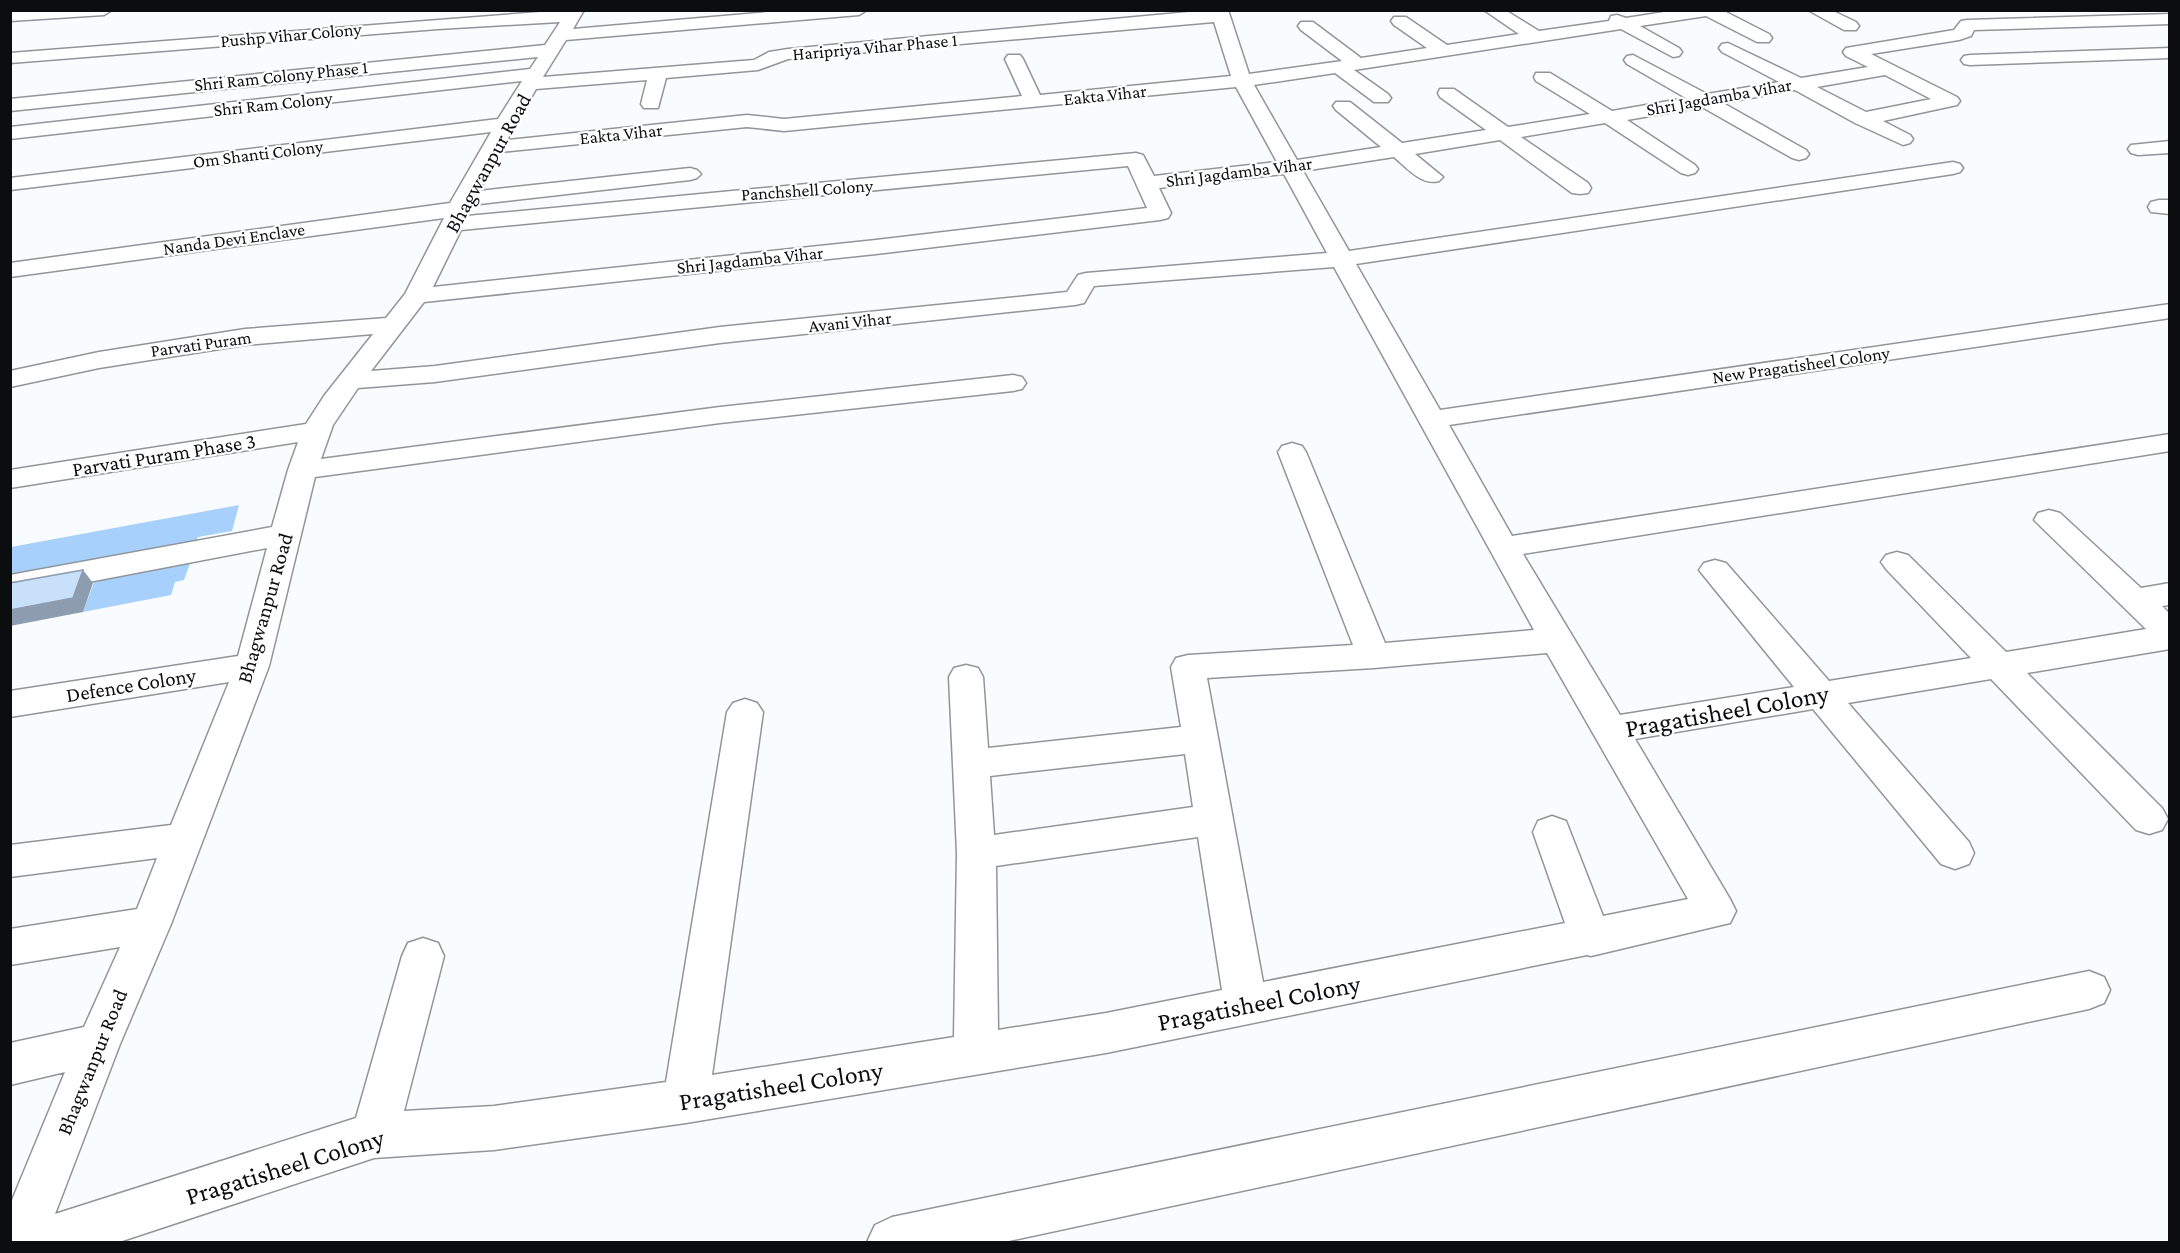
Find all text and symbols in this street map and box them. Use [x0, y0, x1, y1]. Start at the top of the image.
street label: Pushp Vihar Colony [220, 19, 363, 51]
street label: Haripriya Vihar Phase 1 [792, 30, 958, 64]
street label: Shri Ram Colony Phase 1 [193, 57, 369, 95]
street label: Shri Jagdamba Vihar [1645, 74, 1794, 120]
street label: Eakta Vihar [1062, 81, 1148, 109]
street label: Shri Ram Colony [212, 88, 334, 120]
street label: Bhagwanpur Road [440, 89, 536, 237]
street label: Eakta Vihar [578, 120, 664, 148]
street label: Om Shanti Colony [192, 136, 325, 172]
street label: Shri Jagdamba Vihar [1165, 153, 1314, 191]
street label: Panchshell Colony [740, 175, 874, 205]
street label: Nanda Devi Enclave [162, 219, 306, 259]
street label: Shri Jagdamba Vihar [676, 242, 825, 278]
street label: Avani Vihar [808, 308, 893, 336]
street label: Parvati Puram [149, 327, 253, 361]
street label: New Pragatisheel Colony [1711, 343, 1892, 387]
street label: Parvati Puram Phase 3 [71, 429, 257, 481]
street label: Bhagwanpur Road [232, 530, 298, 686]
street label: Defence Colony [64, 663, 198, 707]
street label: Pragatisheel Colony [1623, 679, 1832, 743]
street label: Pragatisheel Colony [1155, 969, 1364, 1037]
street label: Bhagwanpur Road [52, 986, 132, 1138]
street label: Pragatisheel Colony [677, 1055, 886, 1116]
street label: Pragatisheel Colony [182, 1123, 389, 1211]

